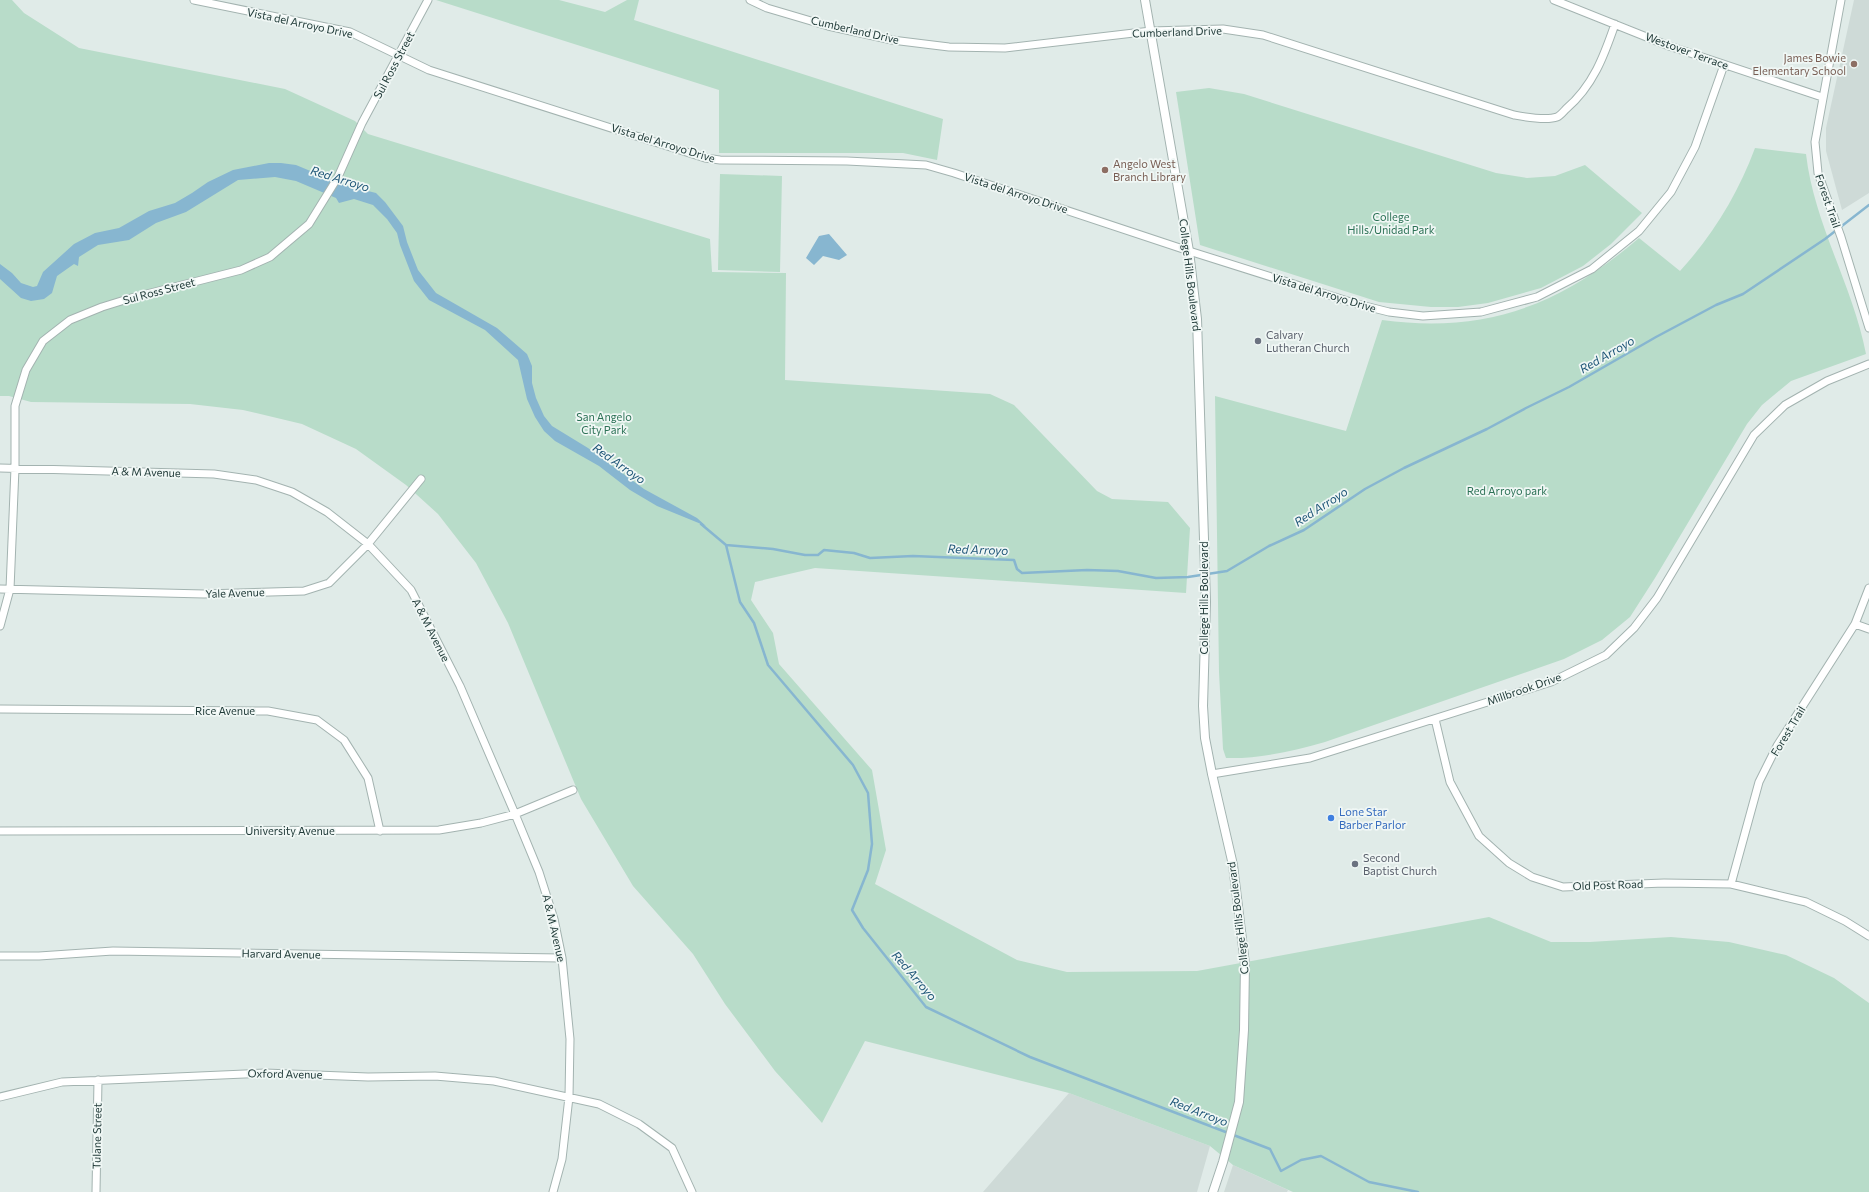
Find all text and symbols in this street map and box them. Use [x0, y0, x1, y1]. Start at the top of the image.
street label: Vista del Arroyo Drive [246, 5, 355, 40]
street label: Cumberland Drive [810, 13, 901, 46]
street label: Cumberland Drive [1132, 23, 1222, 40]
street label: Sul Ross Street [370, 29, 417, 101]
street label: Westover Terrace [1644, 29, 1731, 72]
place label: James Bowie Elementary School [1753, 51, 1846, 77]
marker: James Bowie Elementary School [1849, 59, 1859, 69]
street label: Vista del Arroyo Drive [610, 121, 717, 165]
place label: Angelo West Branch Library [1113, 157, 1186, 183]
water label: Red Arroyo [309, 162, 371, 194]
marker: Angelo West Branch Library [1100, 165, 1110, 175]
street label: Vista del Arroyo Drive [963, 170, 1070, 215]
street label: Forest Trail [1813, 172, 1844, 229]
park label: College Hills/Unidad Park [1347, 210, 1435, 236]
street label: College Hills Boulevard [1177, 218, 1204, 332]
street label: Vista del Arroyo Drive [1271, 271, 1378, 315]
street label: Sul Ross Street [121, 275, 197, 306]
place label: Calvary Lutheran Church [1266, 328, 1349, 354]
water label: Red Arroyo [1577, 333, 1636, 375]
marker: Calvary Lutheran Church [1253, 336, 1263, 346]
park label: San Angelo City Park [576, 410, 632, 436]
water label: Red Arroyo [591, 440, 649, 486]
street label: A & M Avenue [111, 464, 181, 479]
water label: Red Arroyo [1291, 484, 1350, 529]
park label: Red Arroyo park [1467, 484, 1547, 497]
water label: Red Arroyo [947, 541, 1009, 557]
street label: College Hills Boulevard [1197, 541, 1210, 655]
street label: Yale Avenue [205, 585, 265, 600]
street label: A & M Avenue [410, 596, 453, 664]
street label: Millbrook Drive [1485, 670, 1563, 707]
street label: Forest Trail [1768, 703, 1808, 758]
street label: Rice Avenue [195, 704, 255, 717]
place label: Lone Star Barber Parlor [1339, 805, 1406, 831]
marker: Lone Star Barber Parlor [1326, 813, 1336, 823]
street label: University Avenue [245, 824, 335, 837]
place label: Second Baptist Church [1363, 851, 1437, 877]
marker: Second Baptist Church [1350, 859, 1360, 869]
street label: College Hills Boulevard [1224, 861, 1251, 975]
street label: Old Post Road [1572, 877, 1644, 892]
street label: A & M Avenue [540, 893, 569, 963]
street label: Harvard Avenue [241, 946, 321, 961]
water label: Red Arroyo [889, 948, 940, 1003]
street label: Oxford Avenue [248, 1066, 323, 1081]
water label: Red Arroyo [1168, 1094, 1230, 1129]
street label: Tulane Street [89, 1102, 104, 1169]

